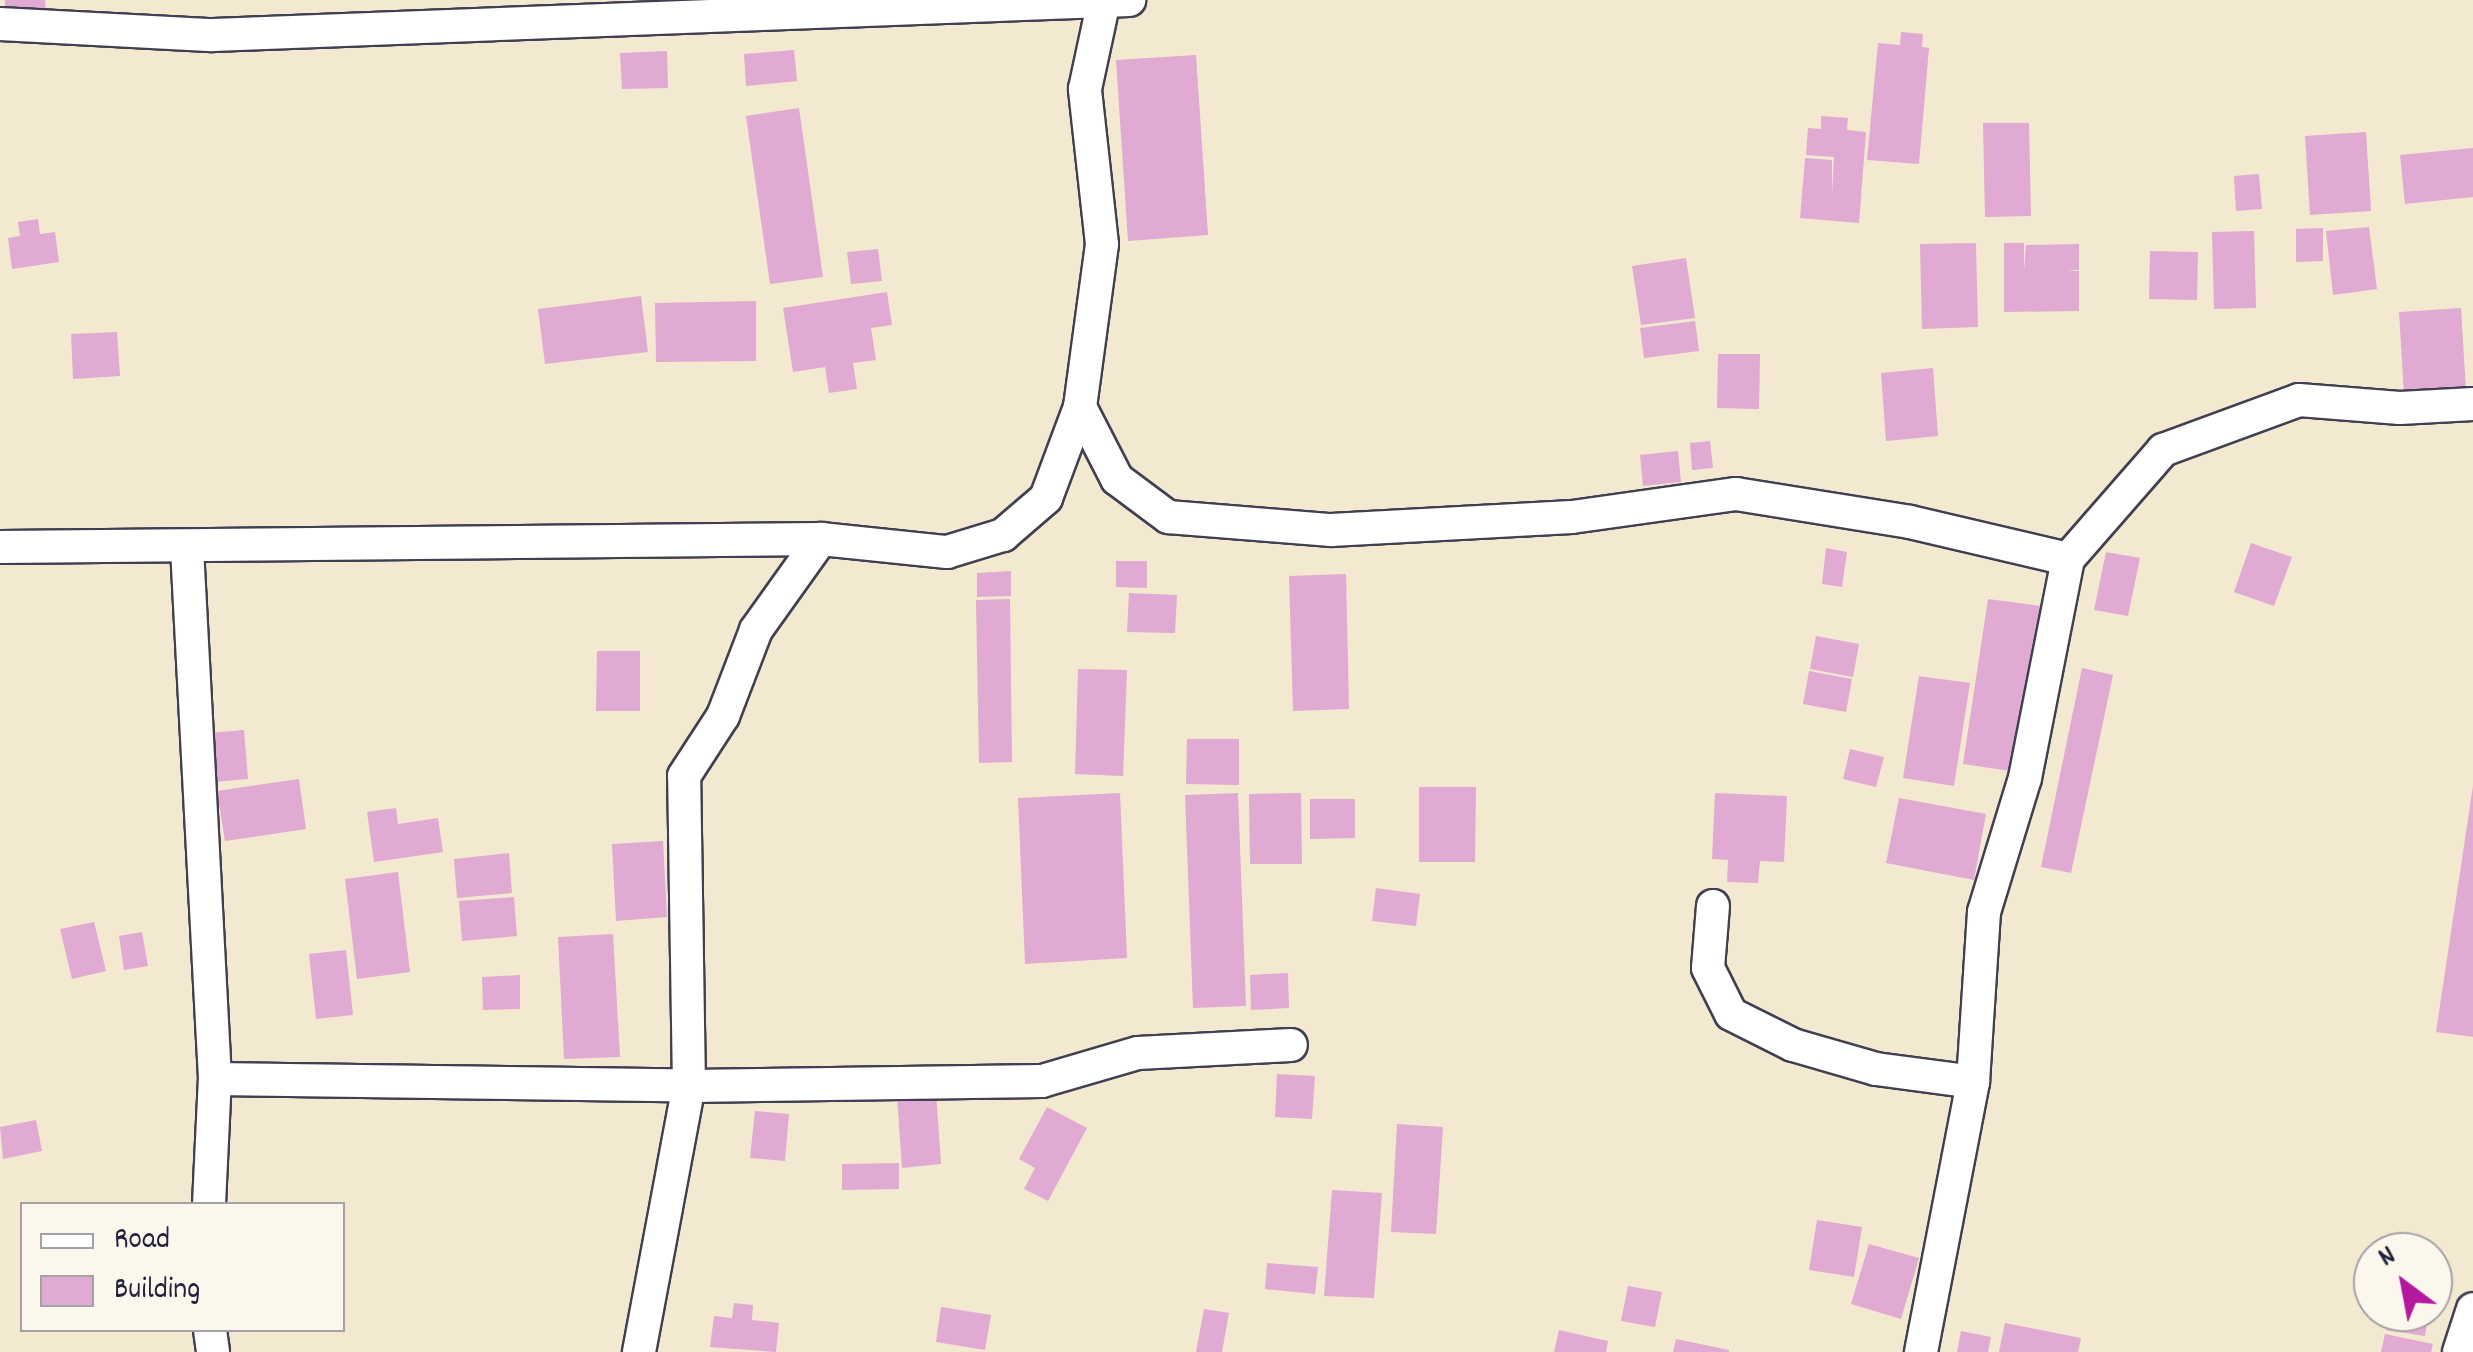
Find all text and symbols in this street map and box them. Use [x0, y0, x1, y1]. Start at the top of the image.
legend [20, 1202, 345, 1332]
text: Road [114, 1220, 170, 1263]
north arrow [2353, 1232, 2453, 1332]
text: N [2372, 1238, 2405, 1279]
text: Building [114, 1270, 200, 1313]

